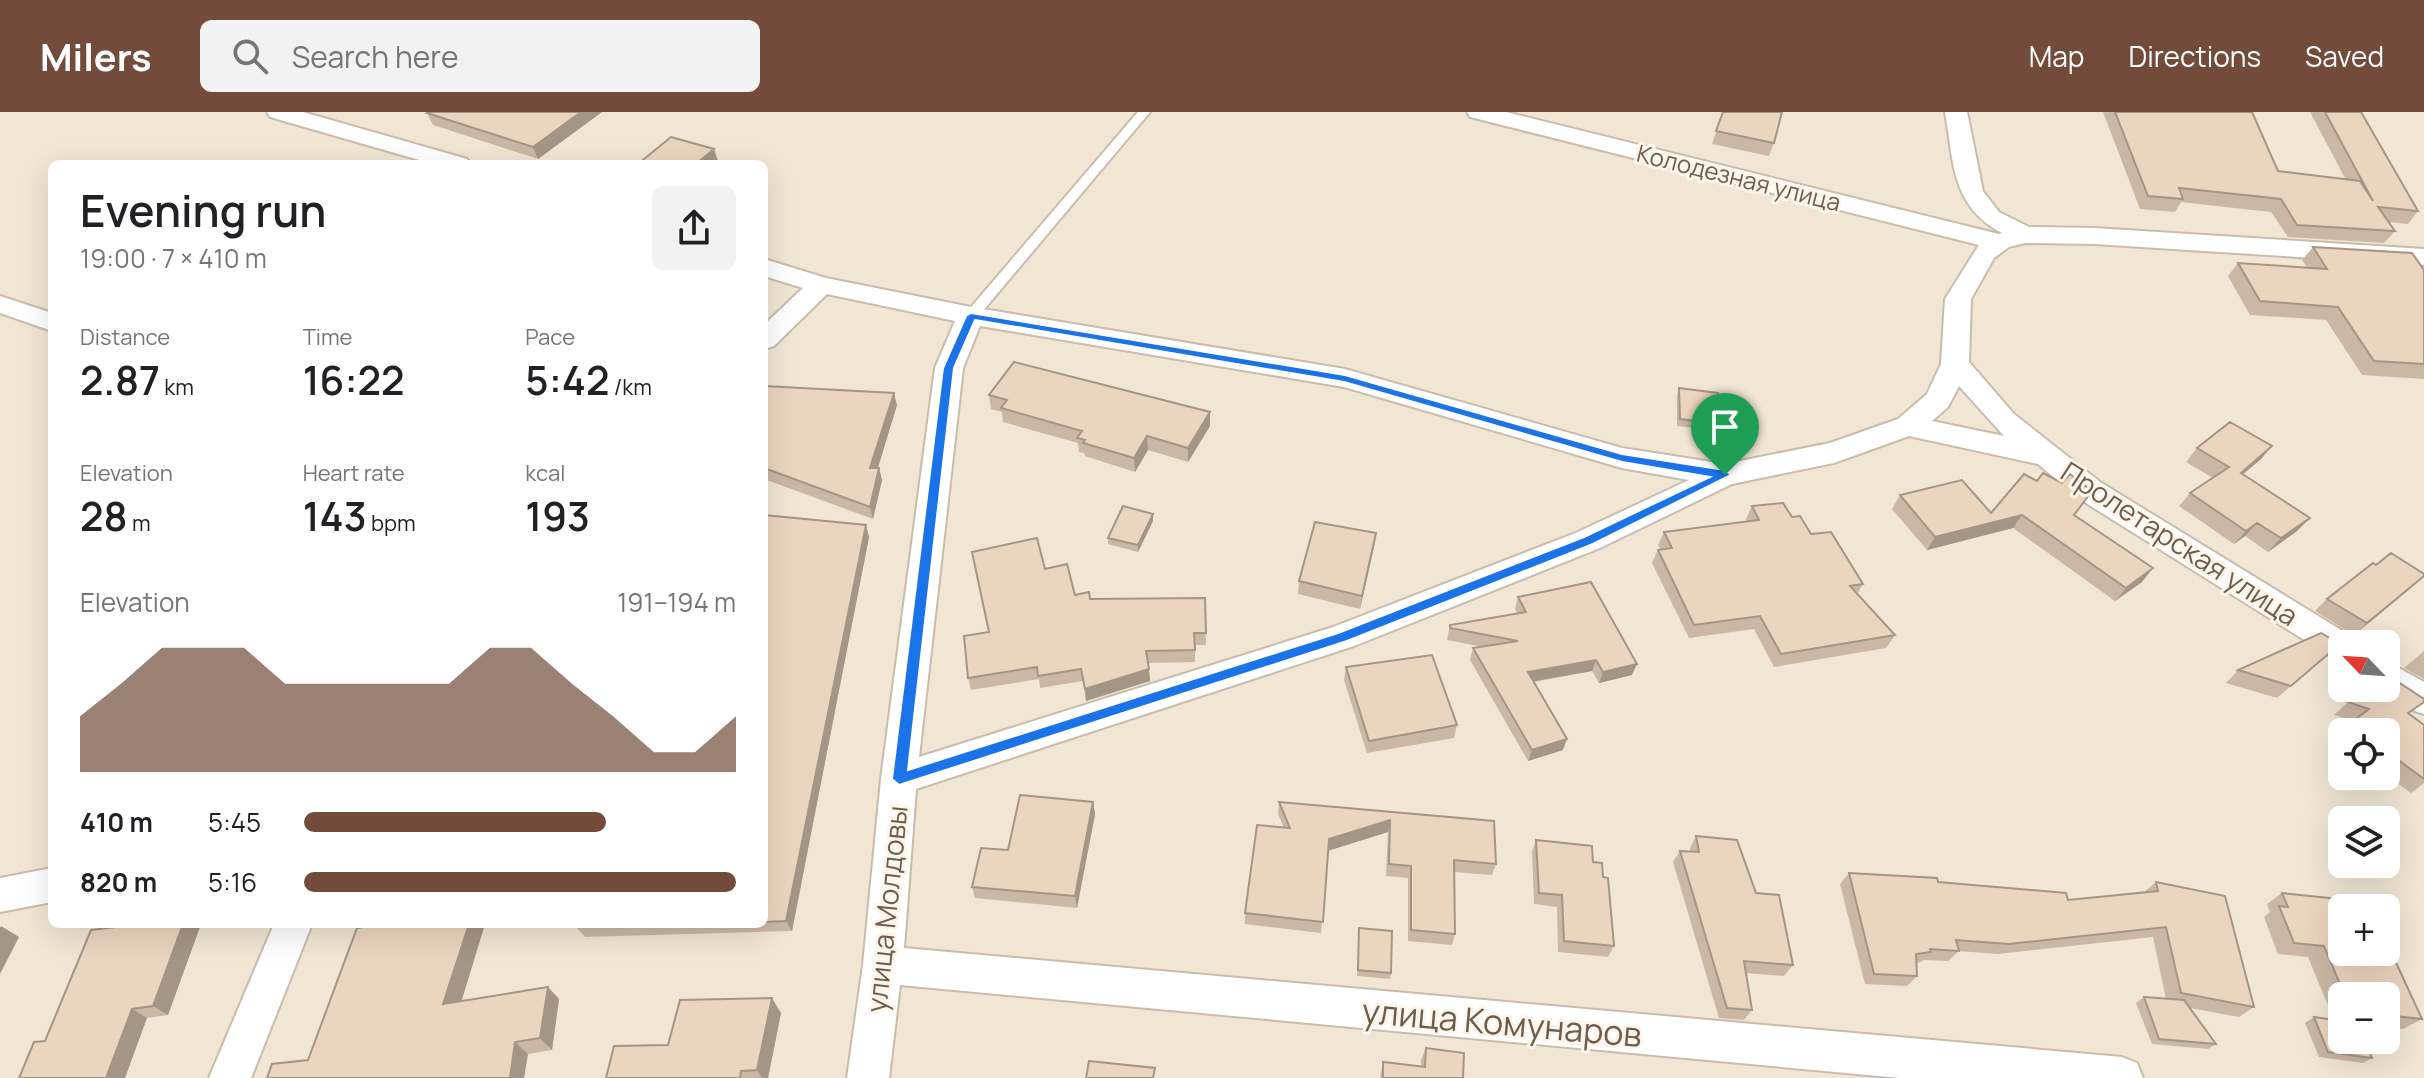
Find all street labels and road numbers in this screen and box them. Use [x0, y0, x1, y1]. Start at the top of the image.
street label: Колодезная улица [1634, 136, 1844, 218]
street label: Пролетарская улица [2054, 452, 2306, 634]
street label: улица Молдовы [856, 804, 916, 1014]
street label: улица Комунаров [1360, 987, 1644, 1057]

